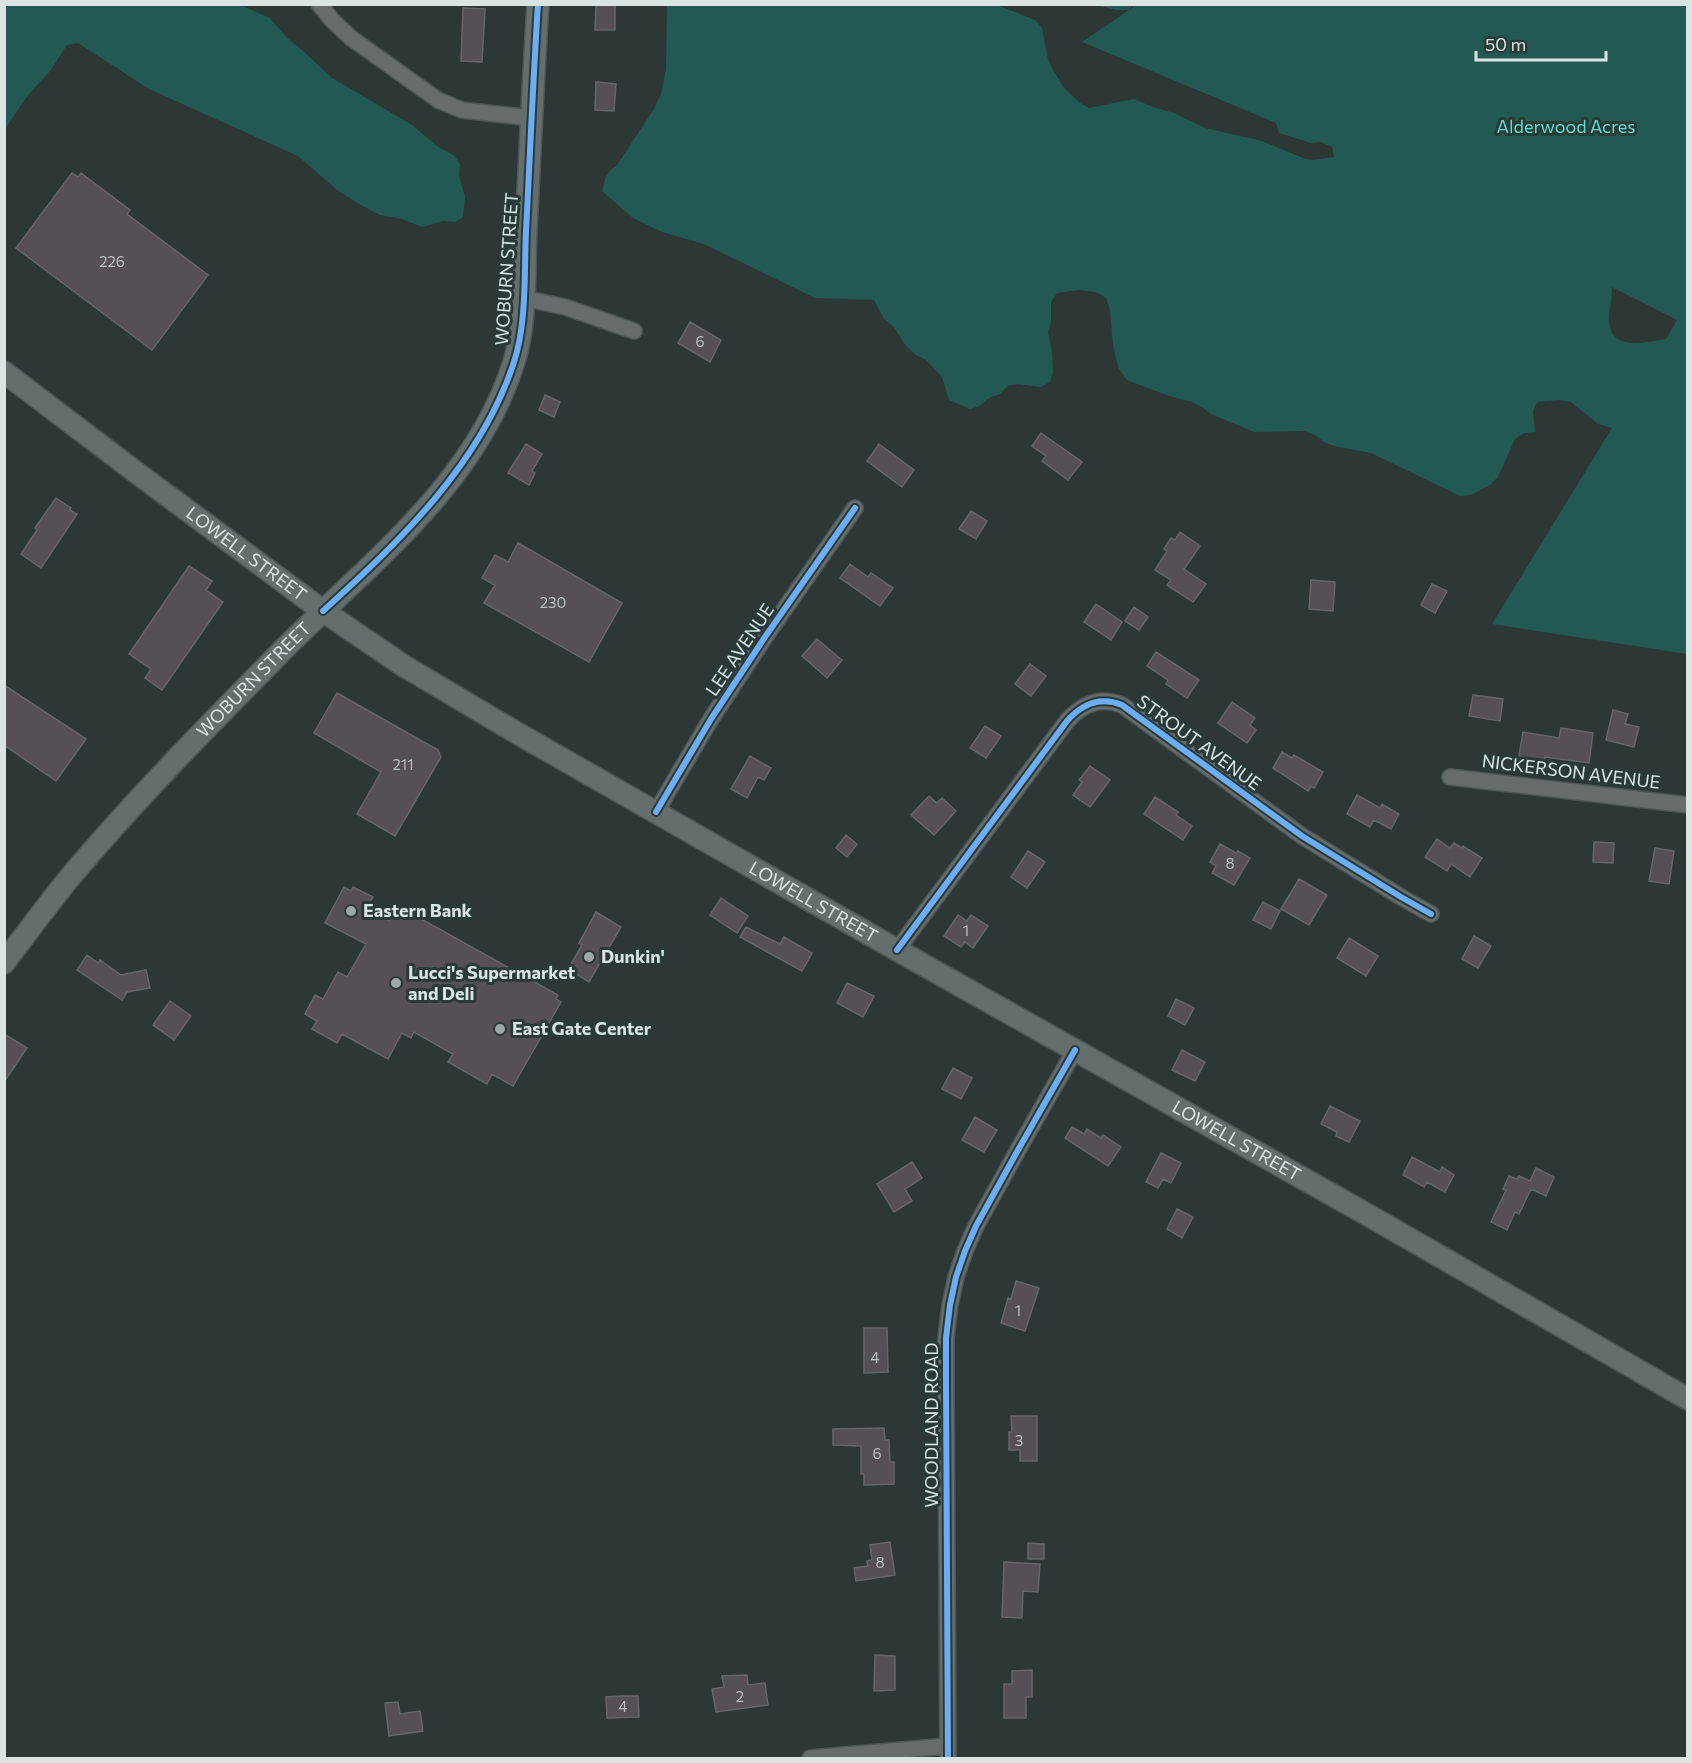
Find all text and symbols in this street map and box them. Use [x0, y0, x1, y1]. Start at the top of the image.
scale bar [1476, 24, 1606, 62]
text: 50 m [1485, 33, 1526, 55]
park label: Alderwood Acres [1497, 115, 1636, 137]
street label: WOBURN STREET [490, 192, 522, 346]
house number: 226 [99, 252, 125, 270]
house number: 6 [695, 332, 705, 350]
street label: LOWELL STREET [182, 501, 311, 605]
house number: 230 [540, 593, 566, 611]
street label: LEE AVENUE [700, 599, 778, 700]
street label: WOBURN STREET [191, 617, 315, 742]
street label: STROUT AVENUE [1133, 690, 1266, 795]
street label: NICKERSON AVENUE [1481, 749, 1662, 793]
house number: 211 [392, 755, 414, 773]
house number: 8 [1225, 854, 1235, 872]
street label: LOWELL STREET [746, 856, 882, 947]
place label: Eastern Bank [363, 899, 473, 921]
marker: Eastern Bank [344, 904, 358, 918]
house number: 1 [963, 921, 969, 939]
place label: Dunkin' [601, 945, 665, 967]
marker: Dunkin' [582, 950, 596, 964]
place label: Lucci's Supermarket and Deli [408, 961, 576, 1004]
marker: Lucci's Supermarket and Deli [389, 976, 403, 990]
place label: East Gate Center [512, 1017, 652, 1039]
marker: East Gate Center [493, 1022, 507, 1036]
street label: LOWELL STREET [1169, 1095, 1305, 1185]
house number: 1 [1015, 1301, 1021, 1319]
street label: WOODLAND ROAD [920, 1342, 942, 1508]
house number: 4 [871, 1348, 880, 1366]
house number: 3 [1015, 1431, 1023, 1449]
house number: 6 [872, 1444, 882, 1462]
house number: 8 [875, 1553, 885, 1571]
house number: 2 [736, 1687, 744, 1705]
house number: 4 [619, 1697, 628, 1715]

